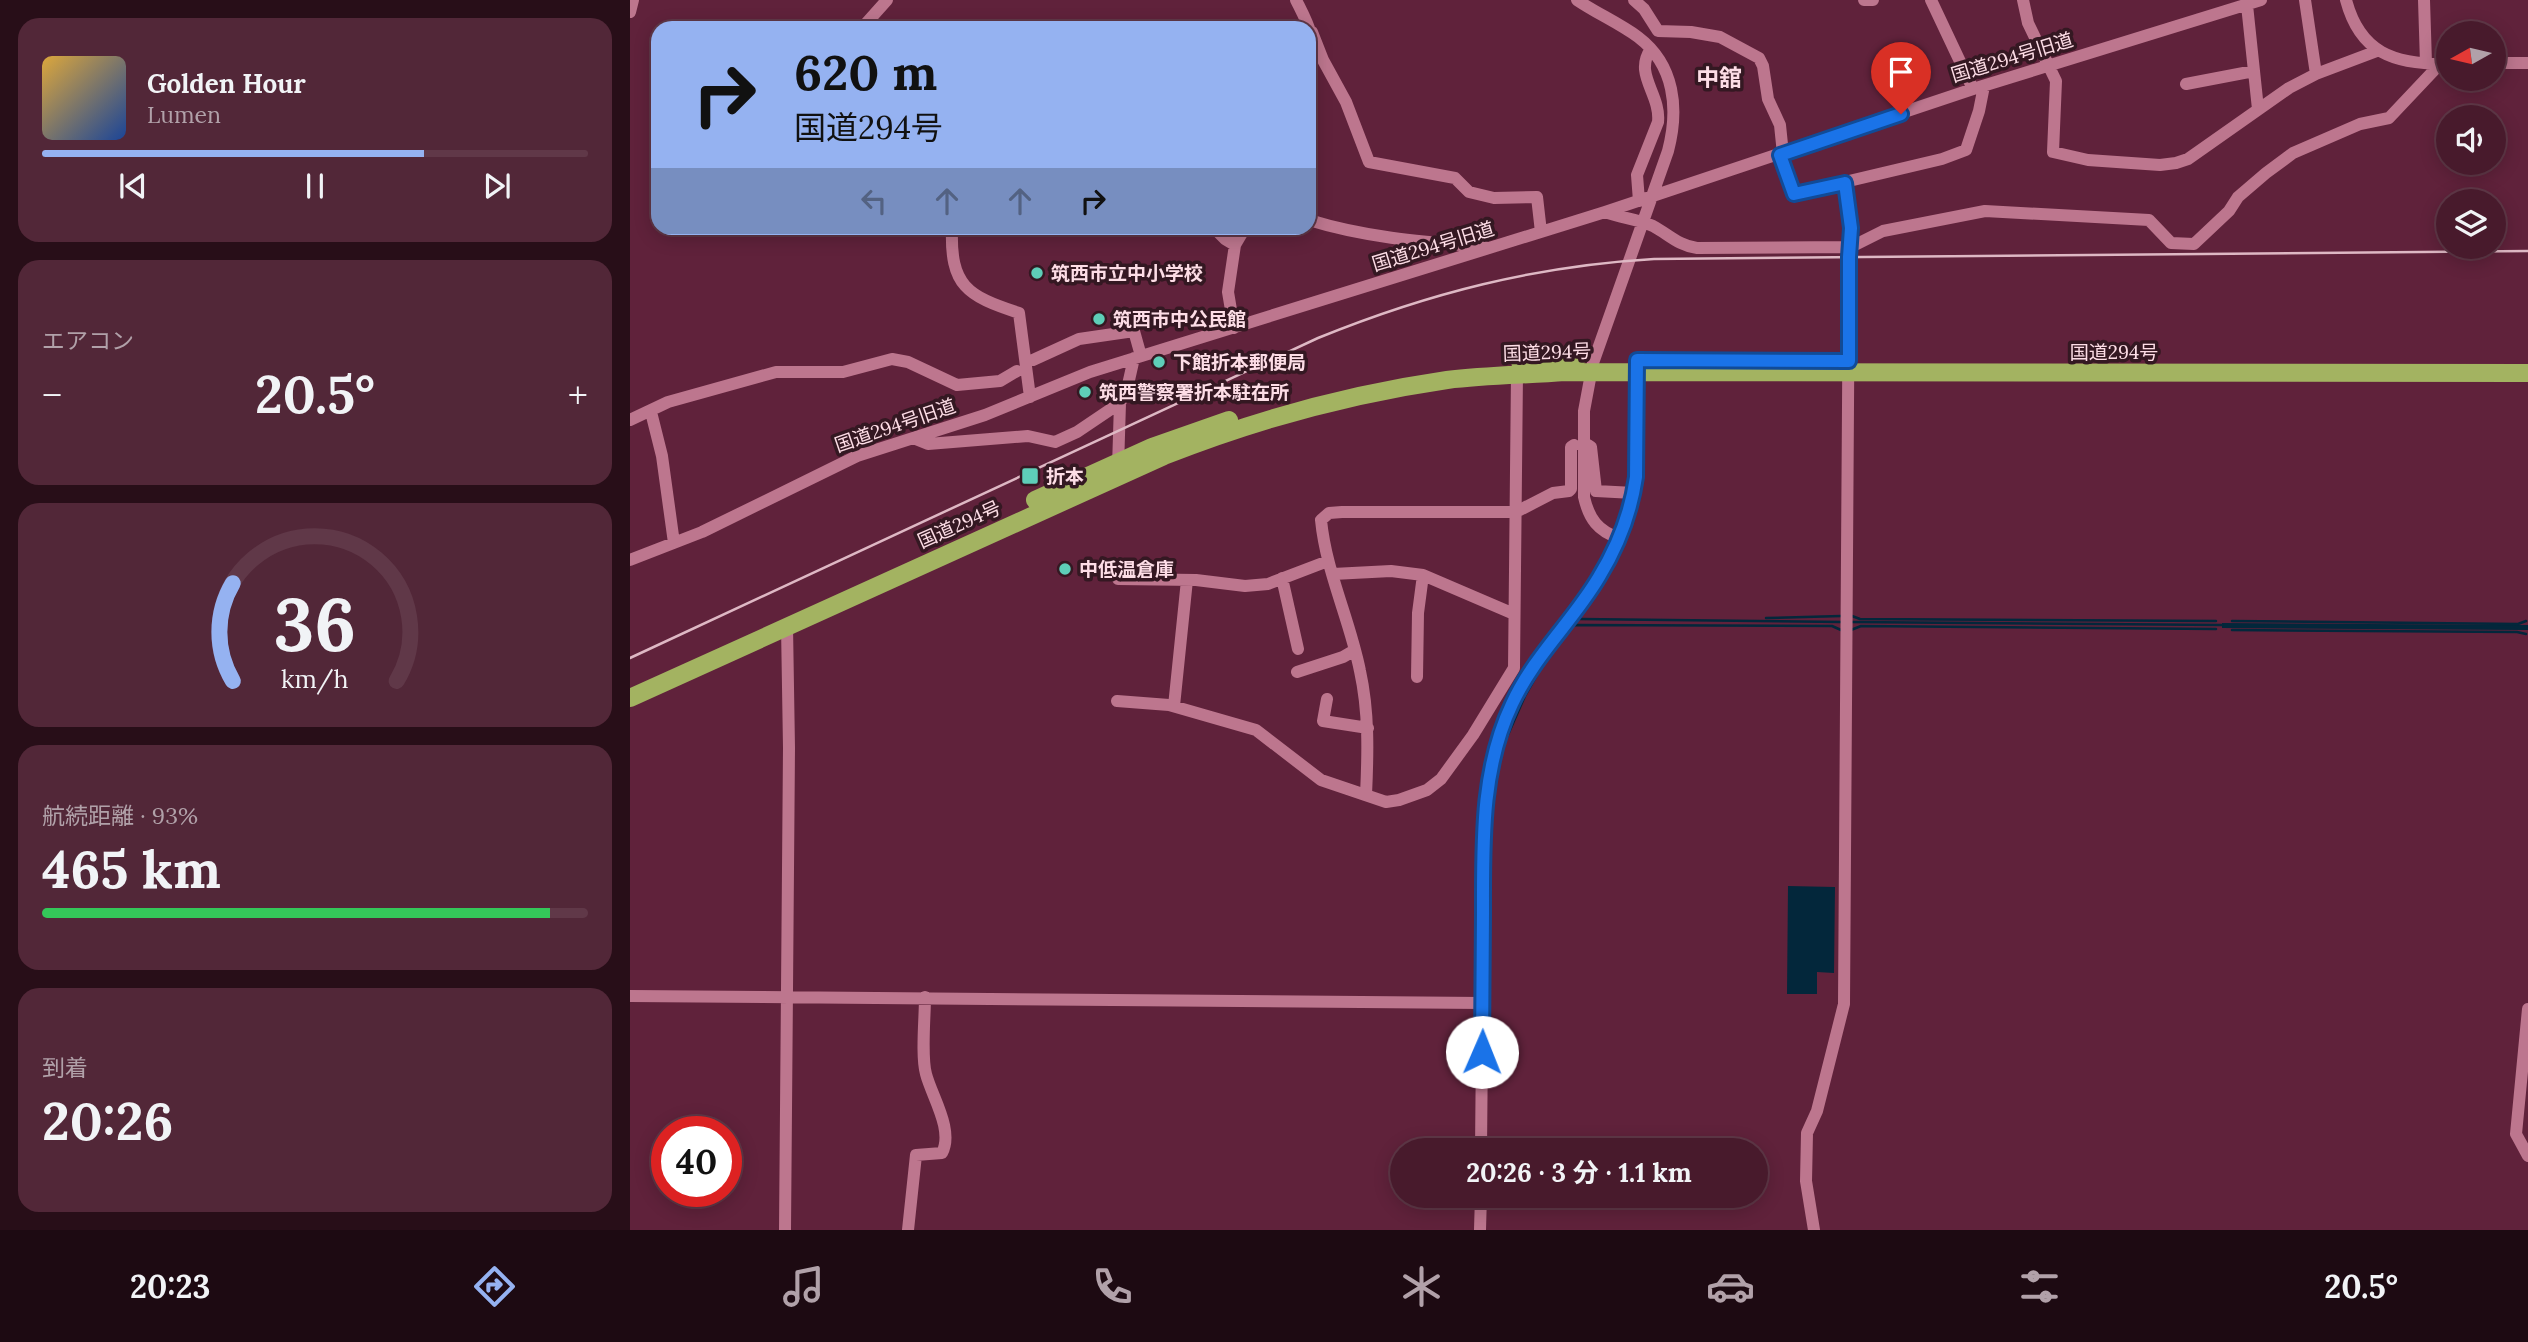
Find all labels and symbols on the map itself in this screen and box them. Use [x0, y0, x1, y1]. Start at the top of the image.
north arrow [2436, 21, 2506, 91]
street label: 国道294号旧道 [1948, 27, 2076, 87]
pin [1871, 42, 1931, 114]
district label: 中舘 [1696, 63, 1742, 92]
street label: 国道294号旧道 [1369, 216, 1497, 276]
place label: 筑西市立中小学校 [1051, 261, 1203, 285]
marker: 筑西市立中小学校 [1029, 265, 1045, 281]
place label: 筑西市中公民館 [1113, 307, 1246, 331]
marker: 筑西市中公民館 [1091, 311, 1107, 327]
street label: 国道294号 [1502, 338, 1592, 366]
street label: 国道294号 [2070, 340, 2158, 364]
place label: 下館折本郵便局 [1173, 350, 1306, 374]
marker: 下館折本郵便局 [1151, 354, 1167, 370]
place label: 筑西警察署折本駐在所 [1099, 380, 1289, 404]
marker: 筑西警察署折本駐在所 [1077, 384, 1093, 400]
street label: 国道294号旧道 [831, 393, 959, 457]
place label: 折本 [1046, 464, 1084, 488]
marker: 折本 [1020, 466, 1040, 486]
street label: 国道294号 [914, 495, 1004, 553]
place label: 中低温倉庫 [1079, 557, 1174, 581]
marker: 中低温倉庫 [1057, 561, 1073, 577]
position arrow [1445, 1015, 1519, 1089]
speed limit sign: 40 [651, 1116, 742, 1207]

